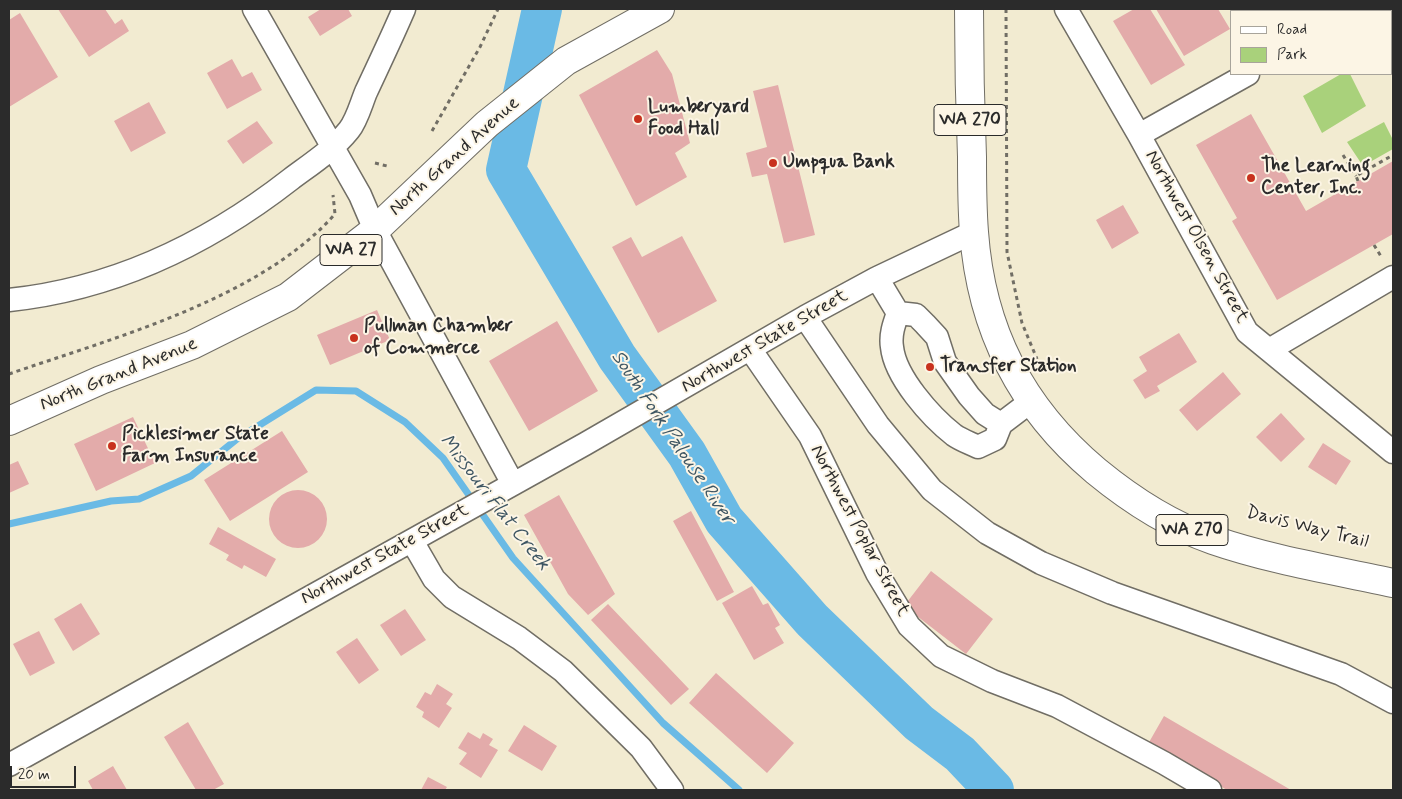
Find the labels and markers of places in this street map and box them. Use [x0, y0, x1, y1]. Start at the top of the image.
place label: Lumberyard Food Hall [648, 97, 749, 141]
marker: Lumberyard Food Hall [632, 113, 644, 125]
place label: Umpqua Bank [783, 152, 895, 174]
place label: The Learning Center, Inc. [1261, 156, 1370, 200]
marker: Umpqua Bank [767, 157, 779, 169]
marker: The Learning Center, Inc. [1245, 172, 1257, 184]
place label: Pullman Chamber of Commerce [364, 316, 513, 360]
marker: Pullman Chamber of Commerce [348, 332, 360, 344]
place label: Transfer Station [940, 356, 1077, 378]
marker: Transfer Station [924, 361, 936, 373]
place label: Picklesimer State Farm Insurance [122, 424, 269, 468]
marker: Picklesimer State Farm Insurance [106, 440, 118, 452]

